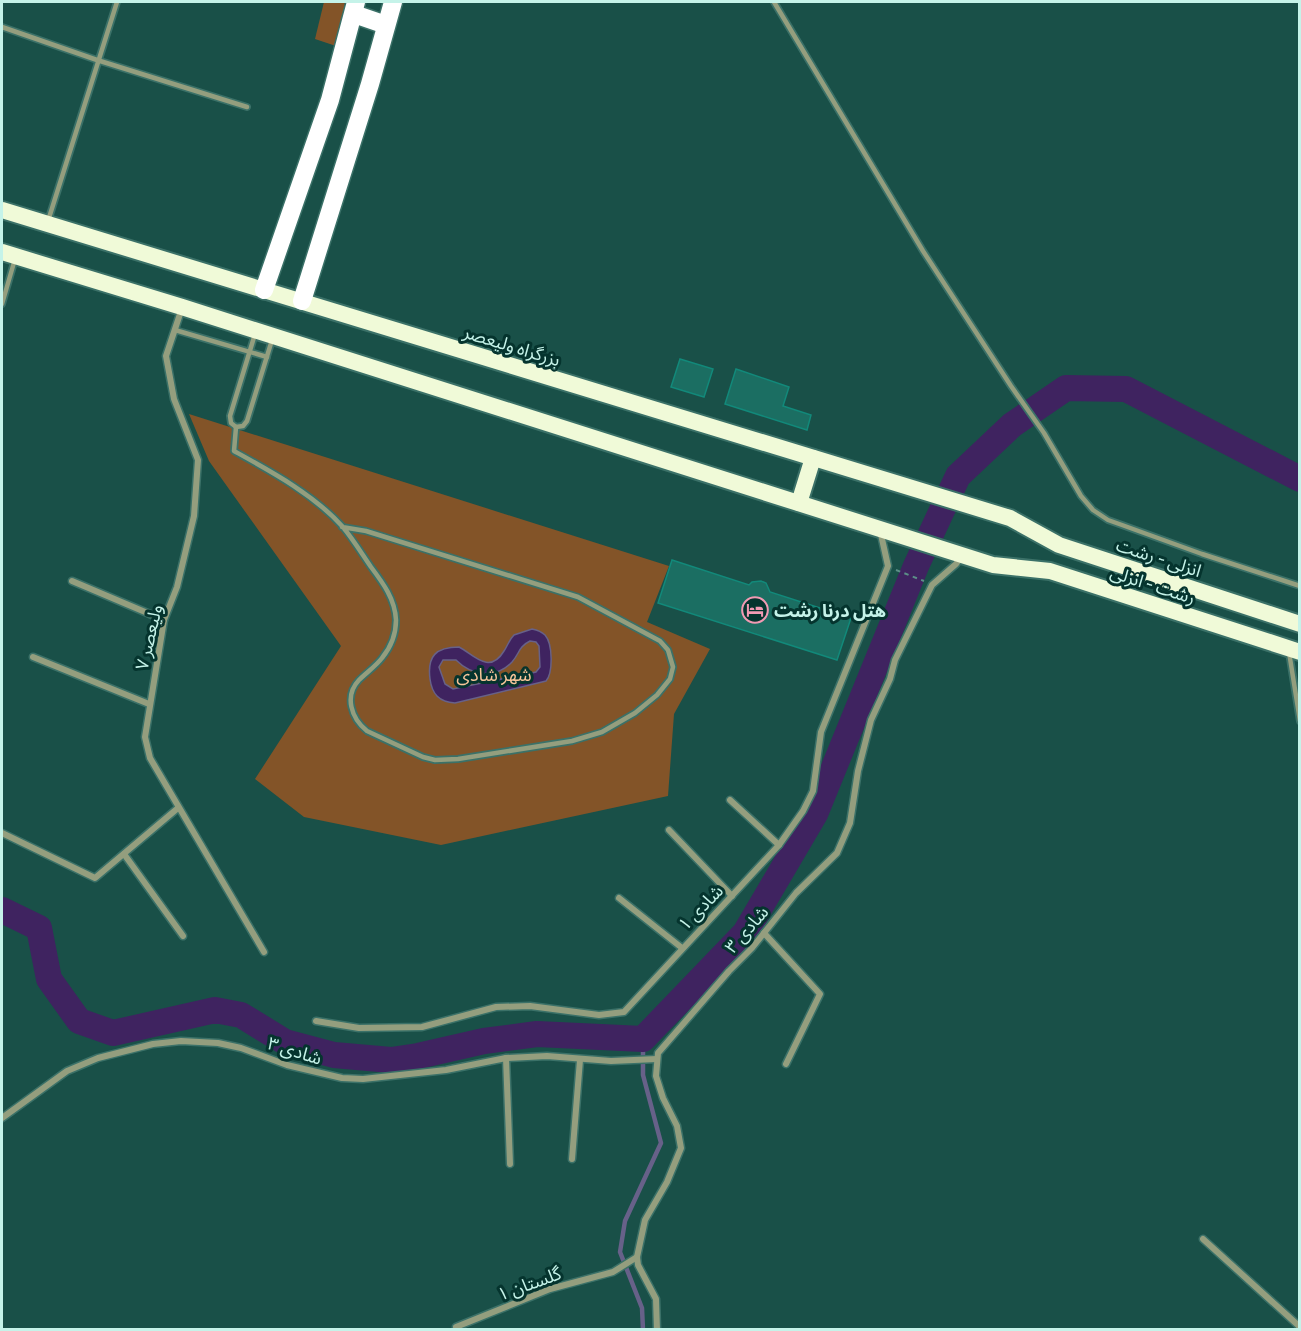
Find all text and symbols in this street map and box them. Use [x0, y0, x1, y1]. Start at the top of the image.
street label: بزرگراه ولیعصر [460, 320, 563, 371]
street label: انزلی - رشت [1113, 533, 1204, 582]
street label: رشت - انزلی [1107, 560, 1198, 609]
hotel icon: هتل درنا رشت [740, 595, 770, 625]
place label: هتل درنا رشت [774, 599, 886, 622]
street label: ولیعصر ۷ [130, 602, 167, 672]
park label: شهر شادی [456, 663, 532, 686]
street label: شادی ۱ [673, 879, 728, 935]
street label: شادی ۳ [720, 901, 773, 958]
street label: شادی ۳ [265, 1031, 325, 1070]
street label: گلستان ۱ [494, 1261, 565, 1306]

